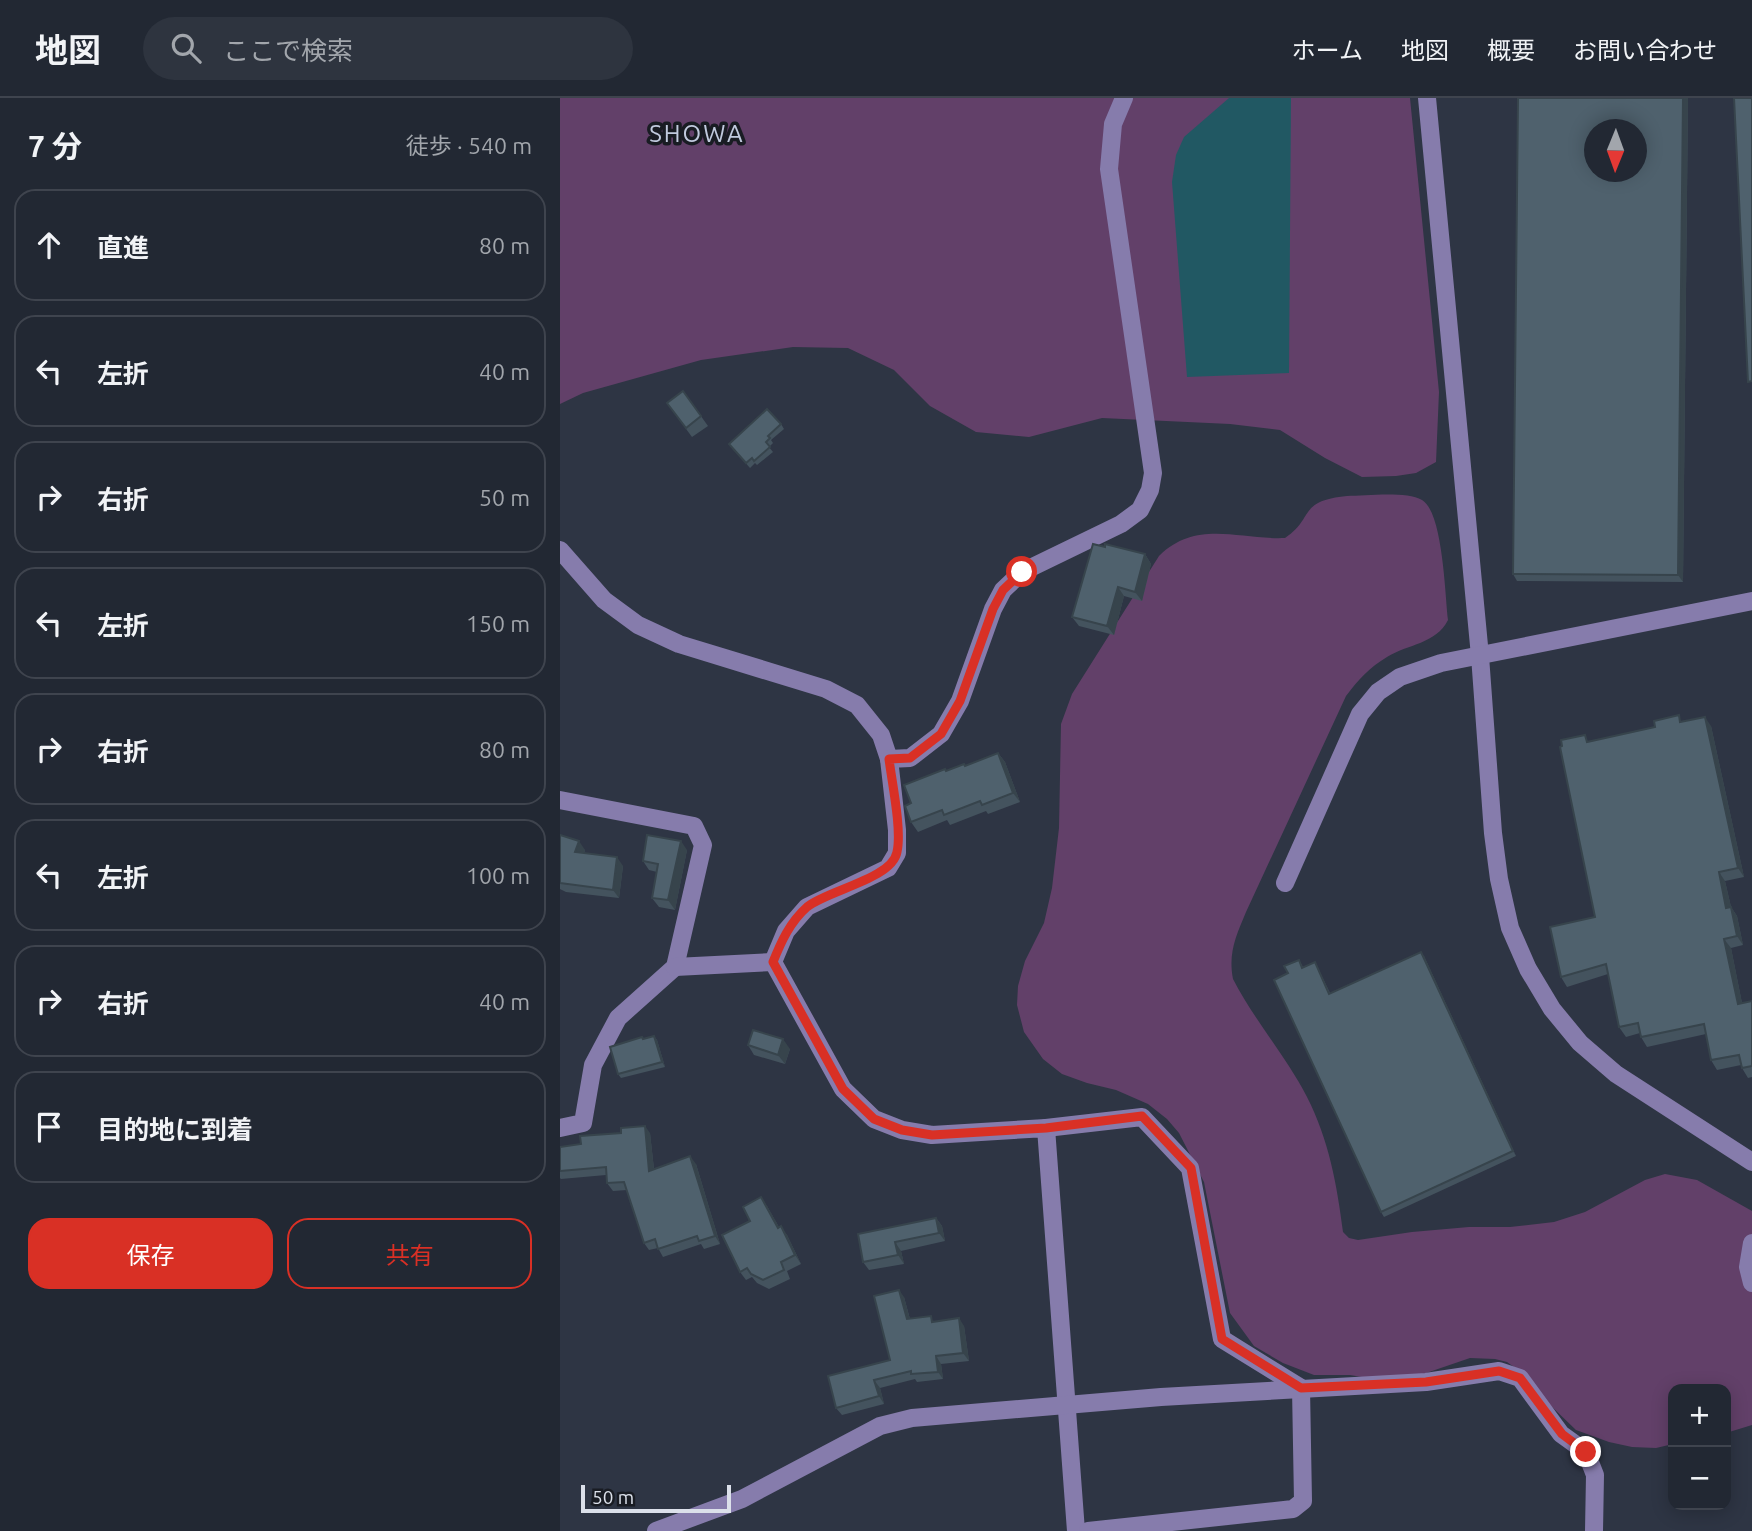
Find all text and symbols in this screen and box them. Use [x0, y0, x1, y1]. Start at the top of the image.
search box [143, 17, 633, 80]
icon: search [167, 29, 205, 67]
text: 地図 [35, 31, 101, 68]
text: ここで検索 [223, 36, 353, 65]
text: ホーム [1292, 37, 1363, 64]
text: 地図 [1401, 37, 1449, 64]
text: 概要 [1487, 37, 1535, 64]
text: お問い合わせ [1573, 37, 1717, 64]
north arrow [1584, 119, 1647, 182]
district label: SHOWA [649, 120, 745, 147]
text: 7 分 [28, 129, 82, 163]
text: 徒歩 · 540 m [406, 133, 532, 158]
icon: ahead [30, 226, 68, 264]
text: 直進 [97, 233, 149, 262]
text: 80 m [479, 233, 530, 258]
icon: left [30, 352, 68, 390]
text: 左折 [97, 359, 149, 388]
text: 40 m [479, 359, 530, 384]
icon: right [30, 478, 68, 516]
text: 右折 [97, 485, 149, 514]
text: 50 m [479, 485, 530, 510]
route start [1006, 556, 1037, 587]
icon: left [30, 604, 68, 642]
text: 左折 [97, 611, 149, 640]
text: 150 m [466, 611, 530, 636]
icon: right [30, 730, 68, 768]
text: 右折 [97, 737, 149, 766]
text: 80 m [479, 737, 530, 762]
icon: left [30, 856, 68, 894]
text: 左折 [97, 863, 149, 892]
text: 100 m [466, 863, 530, 888]
icon: right [30, 982, 68, 1020]
text: 右折 [97, 989, 149, 1018]
text: 40 m [479, 989, 530, 1014]
icon: arrive [30, 1108, 68, 1146]
text: 目的地に到着 [97, 1115, 253, 1144]
button: 保存 [28, 1218, 273, 1289]
button: 共有 [287, 1218, 532, 1289]
map controls [1668, 1384, 1731, 1510]
button: + [1668, 1384, 1731, 1447]
route end [1570, 1436, 1601, 1467]
button: − [1668, 1447, 1731, 1510]
scale bar [581, 1482, 732, 1514]
text: 50 m [592, 1486, 634, 1508]

